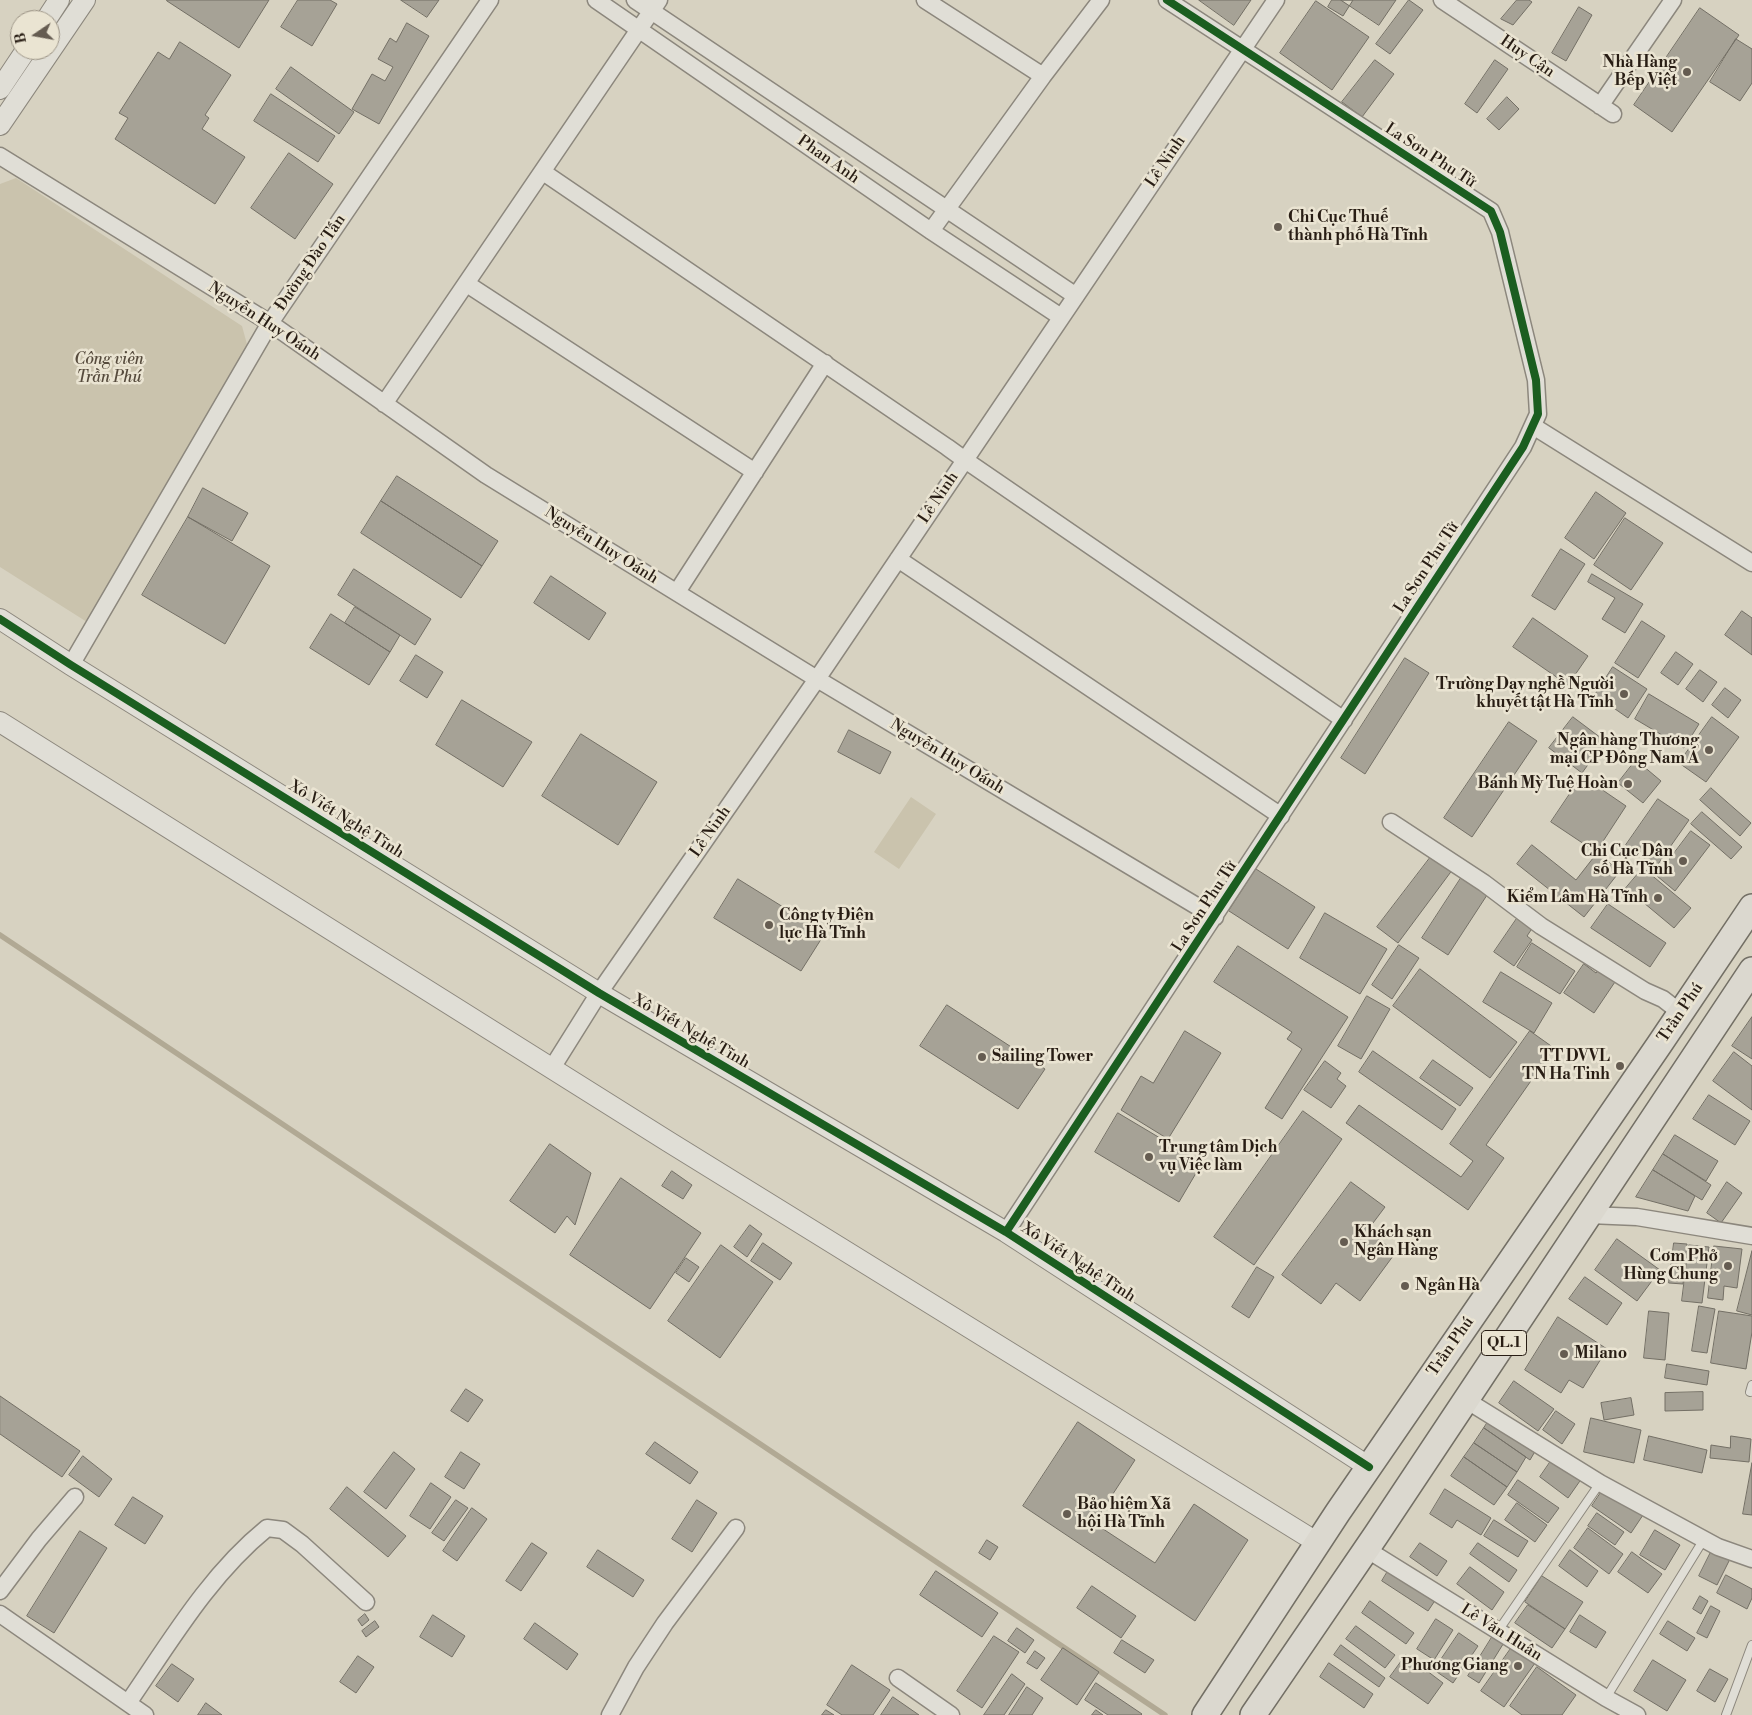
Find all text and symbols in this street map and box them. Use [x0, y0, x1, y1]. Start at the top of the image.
north arrow [10, 10, 60, 60]
text: B [11, 31, 31, 45]
street label: Huy Cận [1496, 32, 1558, 82]
place label: Nhà Hàng Bếp Việt [1602, 53, 1677, 91]
marker: Nhà Hàng Bếp Việt [1681, 66, 1693, 78]
street label: La Sơn Phu Tử [1381, 119, 1479, 193]
street label: Phan Anh [793, 132, 863, 188]
street label: Lê Ninh [1142, 132, 1190, 192]
place label: Chi Cục Thuế thành phố Hà Tĩnh [1288, 208, 1428, 246]
street label: Đường Đào Tấn [272, 211, 350, 315]
marker: Chi Cục Thuế thành phố Hà Tĩnh [1272, 221, 1284, 233]
street label: Nguyễn Huy Oánh [204, 278, 324, 366]
park label: Công viên Trần Phú [74, 350, 144, 388]
street label: Lê Ninh [915, 468, 963, 528]
street label: Nguyễn Huy Oánh [541, 503, 661, 589]
street label: La Sơn Phu Tử [1390, 519, 1464, 617]
place label: Trường Dạy nghề Người khuyết tật Hà Tĩnh [1436, 675, 1614, 713]
marker: Trường Dạy nghề Người khuyết tật Hà Tĩnh [1618, 688, 1630, 700]
street label: Nguyễn Huy Oánh [886, 715, 1008, 799]
place label: Ngân hàng Thương mại CP Đông Nam Á [1550, 731, 1699, 769]
marker: Ngân hàng Thương mại CP Đông Nam Á [1703, 744, 1715, 756]
place label: Bánh Mỳ Tuệ Hoàn [1477, 774, 1618, 794]
street label: Xô Viết Nghệ Tĩnh [285, 777, 407, 863]
marker: Bánh Mỳ Tuệ Hoàn [1622, 778, 1634, 790]
street label: Lê Ninh [686, 803, 736, 861]
place label: Chi Cục Dân số Hà Tĩnh [1581, 842, 1673, 880]
marker: Chi Cục Dân số Hà Tĩnh [1677, 855, 1689, 867]
street label: La Sơn Phu Tử [1168, 858, 1242, 956]
place label: Kiểm Lâm Hà Tĩnh [1507, 888, 1648, 908]
marker: Kiểm Lâm Hà Tĩnh [1652, 892, 1664, 904]
place label: Công ty Điện lực Hà Tĩnh [779, 906, 874, 944]
marker: Công ty Điện lực Hà Tĩnh [763, 919, 775, 931]
street label: Trần Phú [1654, 979, 1708, 1047]
street label: Xô Viết Nghệ Tĩnh [629, 991, 753, 1073]
place label: Sailing Tower [992, 1047, 1093, 1067]
place label: TT DVVL TN Ha Tinh [1522, 1047, 1610, 1085]
marker: Sailing Tower [976, 1051, 988, 1063]
marker: TT DVVL TN Ha Tinh [1614, 1060, 1626, 1072]
place label: Trung tâm Dịch vụ Việc làm [1159, 1138, 1277, 1176]
marker: Trung tâm Dịch vụ Việc làm [1143, 1151, 1155, 1163]
street label: Xô Viết Nghệ Tĩnh [1017, 1219, 1139, 1307]
place label: Khách sạn Ngân Hàng [1354, 1223, 1438, 1261]
marker: Khách sạn Ngân Hàng [1338, 1236, 1350, 1248]
place label: Cơm Phở Hùng Chung [1624, 1247, 1718, 1285]
marker: Cơm Phở Hùng Chung [1722, 1260, 1734, 1272]
place label: Ngân Hà [1415, 1276, 1480, 1296]
marker: Ngân Hà [1399, 1280, 1411, 1292]
street label: Trần Phú [1424, 1314, 1478, 1380]
road number: QL.1 [1482, 1330, 1526, 1356]
place label: Milano [1574, 1344, 1627, 1364]
marker: Milano [1558, 1348, 1570, 1360]
place label: Bảo hiệm Xã hội Hà Tĩnh [1077, 1495, 1171, 1533]
marker: Bảo hiệm Xã hội Hà Tĩnh [1061, 1508, 1073, 1520]
street label: Lê Văn Huân [1457, 1600, 1545, 1666]
place label: Phương Giang [1401, 1656, 1508, 1676]
marker: Phương Giang [1512, 1660, 1524, 1672]

